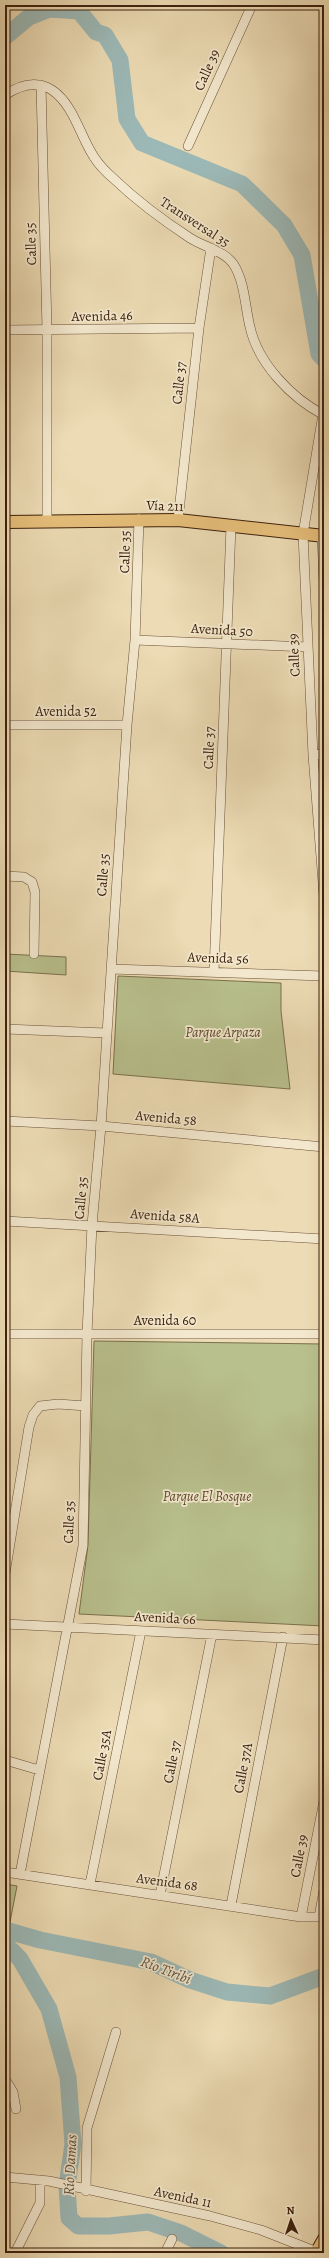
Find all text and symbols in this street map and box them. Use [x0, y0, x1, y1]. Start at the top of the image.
street label: Calle 39 [190, 46, 224, 94]
street label: Transversal 35 [156, 192, 234, 252]
street label: Calle 35 [21, 222, 41, 266]
street label: Avenida 46 [70, 306, 133, 326]
street label: Calle 37 [167, 361, 191, 405]
street label: Vía 211 [145, 496, 184, 516]
street label: Calle 35 [115, 530, 135, 574]
street label: Avenida 50 [189, 619, 254, 641]
street label: Calle 39 [283, 633, 305, 677]
street label: Avenida 52 [34, 702, 97, 721]
street label: Calle 37 [199, 726, 219, 770]
street label: Calle 35 [92, 853, 114, 897]
street label: Avenida 56 [186, 947, 249, 969]
park label: Parque Arpaza [185, 1023, 261, 1042]
street label: Avenida 58 [134, 1106, 198, 1130]
street label: Calle 35 [70, 1176, 92, 1220]
street label: Avenida 58A [129, 1204, 201, 1228]
street label: Avenida 60 [133, 1311, 196, 1330]
park label: Parque El Bosque [163, 1487, 251, 1506]
street label: Calle 35 [59, 1500, 79, 1544]
street label: Avenida 66 [133, 1607, 196, 1629]
street label: Calle 35A [88, 1727, 116, 1782]
street label: Calle 37 [159, 1739, 185, 1785]
street label: Calle 37A [229, 1740, 257, 1795]
street label: Calle 39 [286, 1833, 312, 1879]
street label: Avenida 68 [134, 1868, 199, 1896]
water label: Río Tiribí [138, 1951, 195, 1989]
water label: Río Damas [58, 2134, 82, 2196]
street label: Avenida 11 [152, 2181, 214, 2212]
north arrow [271, 2200, 311, 2240]
text: N [286, 2203, 295, 2218]

